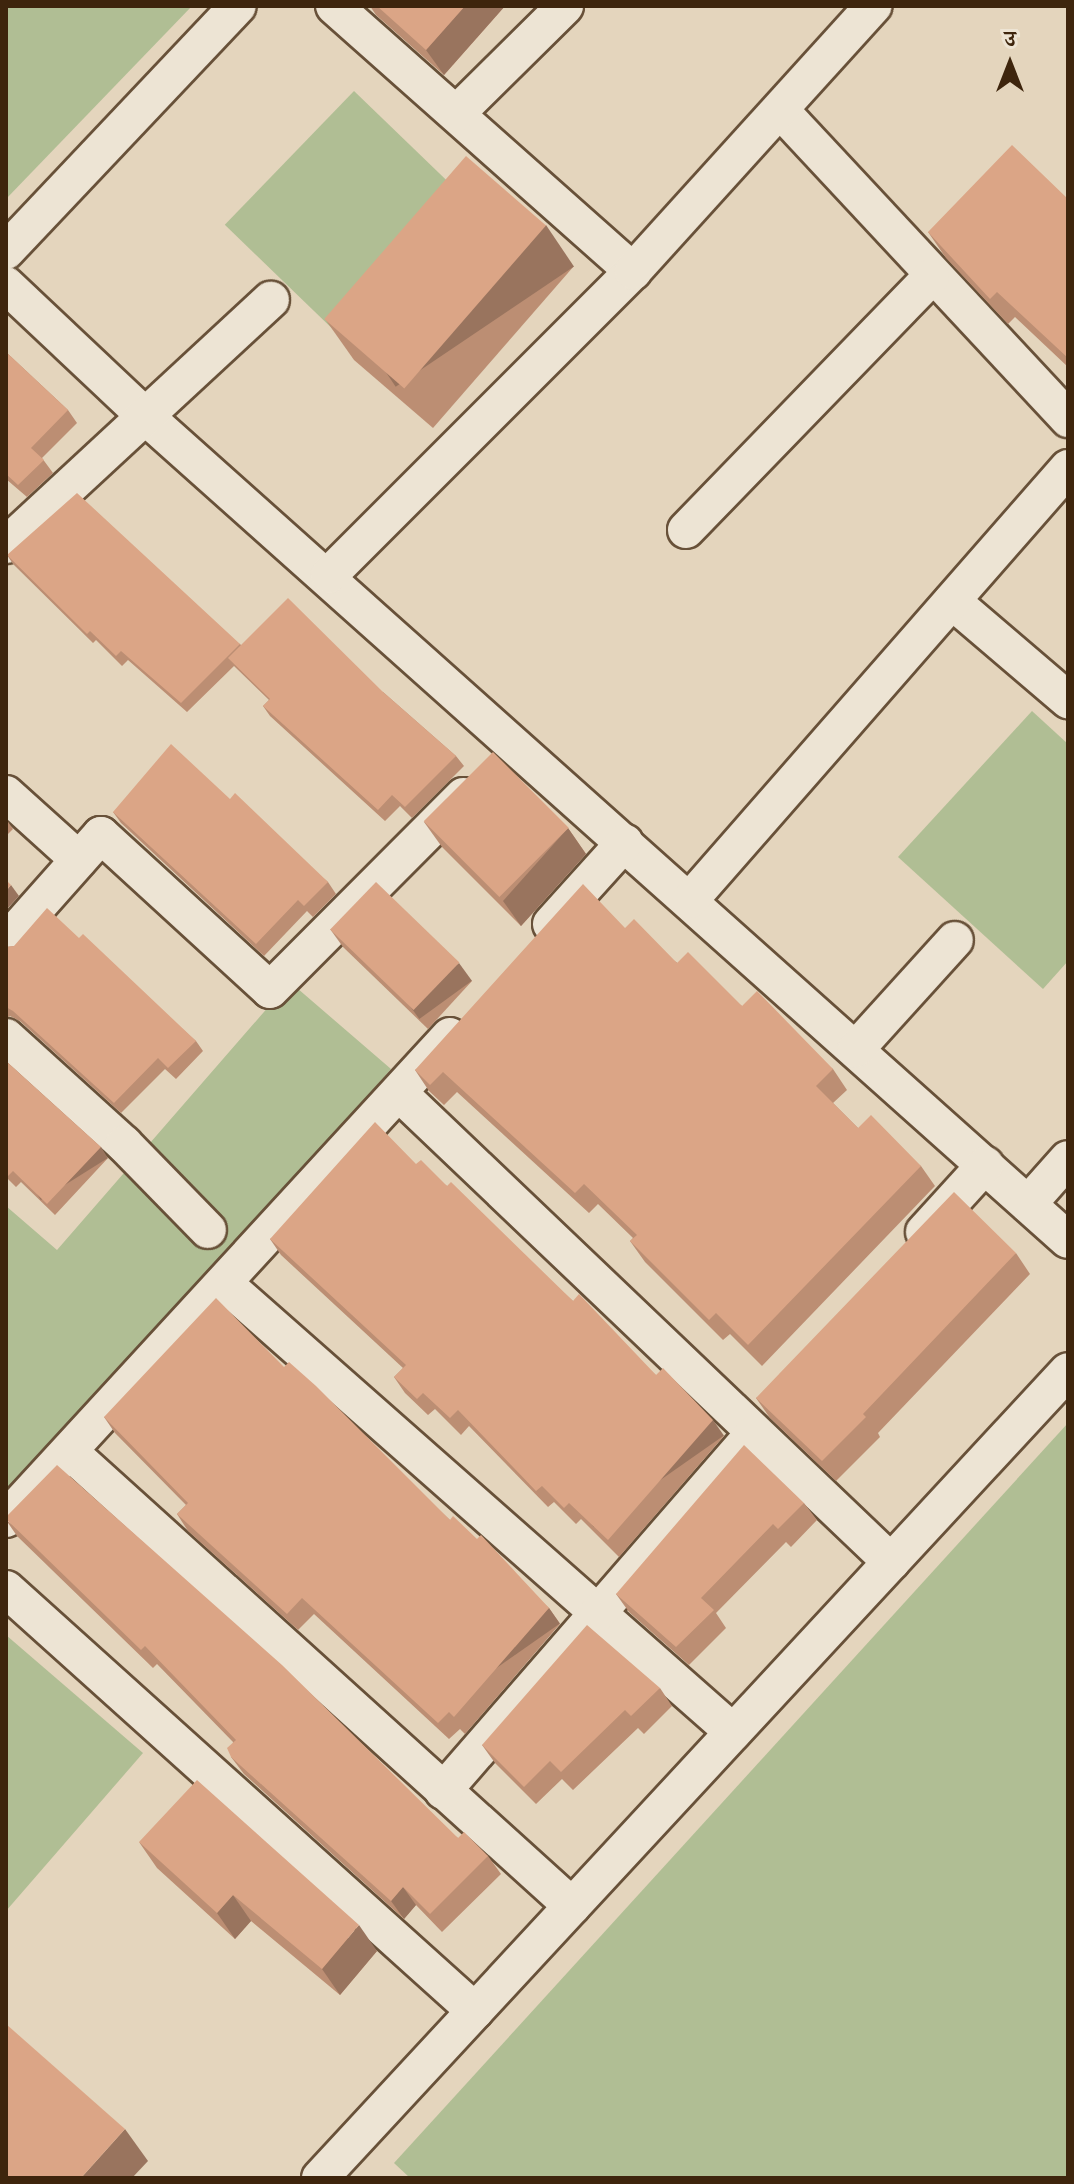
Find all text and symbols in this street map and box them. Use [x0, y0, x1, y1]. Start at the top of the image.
north arrow [970, 24, 1050, 104]
text: उ [1004, 29, 1016, 51]

